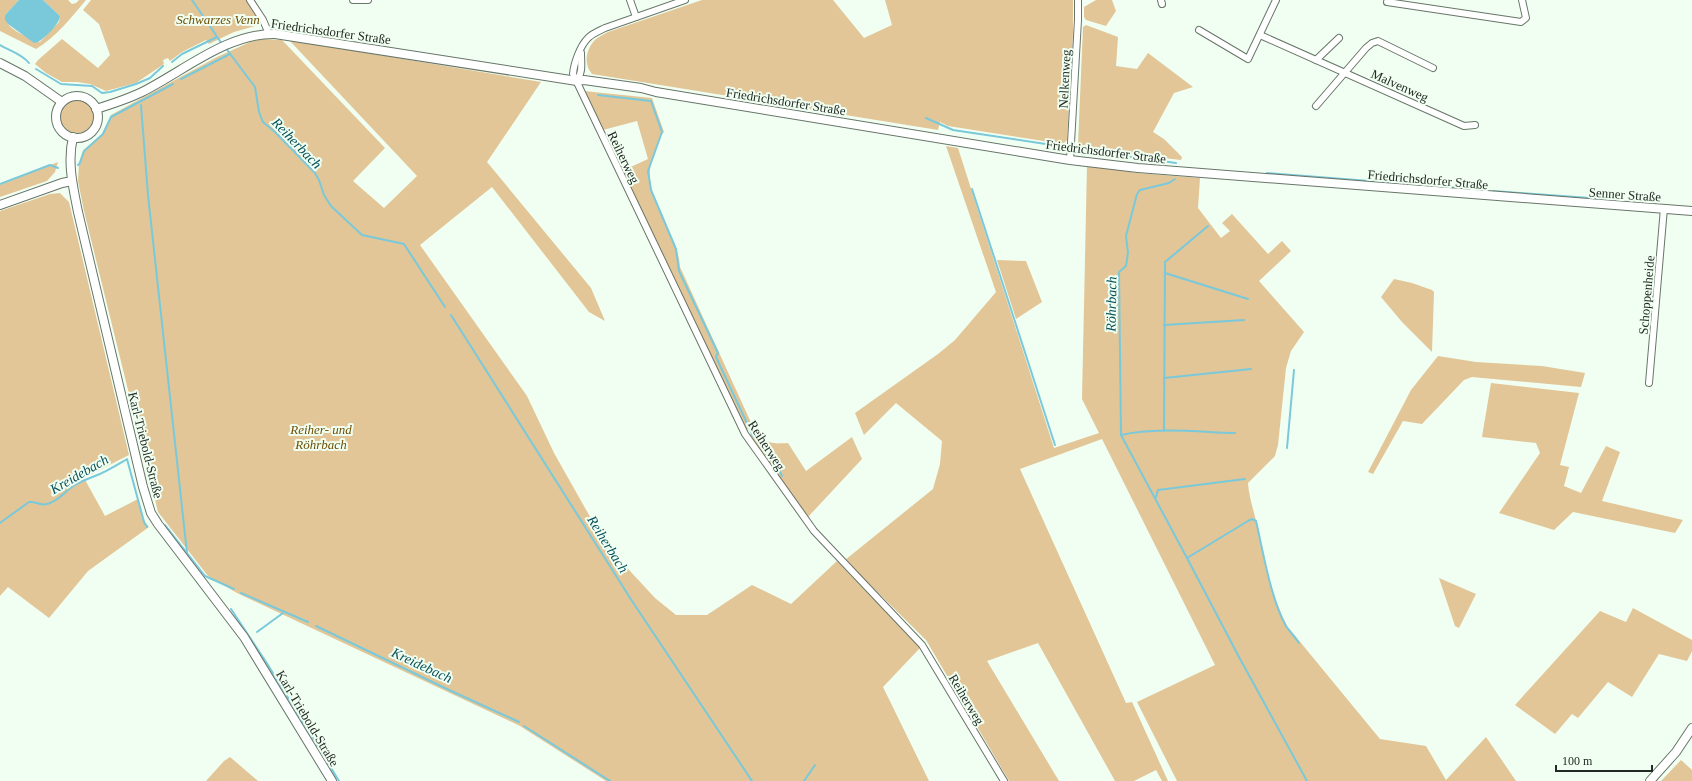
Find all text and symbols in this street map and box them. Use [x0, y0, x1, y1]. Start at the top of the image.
park label: Schwarzes Venn [176, 12, 260, 27]
street label: Friedrichsdorfer Straße [270, 16, 392, 47]
street label: Nelkenweg [1055, 49, 1074, 109]
street label: Malvenweg [1369, 66, 1431, 105]
street label: Friedrichsdorfer Straße [725, 85, 847, 118]
water label: Reiherbach [268, 114, 324, 172]
street label: Reiherweg [604, 129, 643, 186]
street label: Friedrichsdorfer Straße [1045, 137, 1167, 166]
street label: Friedrichsdorfer Straße [1367, 167, 1489, 192]
street label: Senner Straße [1588, 184, 1662, 205]
street label: Schoppenheide [1636, 255, 1657, 335]
water label: Röhrbach [1104, 276, 1119, 333]
street label: Karl-Triebold-Straße [125, 390, 166, 500]
street label: Reiherweg [745, 418, 788, 473]
park label: Reiher- und Röhrbach [289, 422, 352, 452]
water label: Kreidebach [47, 452, 111, 498]
water label: Reiherbach [584, 512, 631, 576]
water label: Kreidebach [388, 645, 454, 686]
street label: Karl-Triebold-Straße [273, 668, 342, 769]
street label: Reiherweg [946, 671, 988, 728]
scale bar [1556, 747, 1652, 773]
text: 100 m [1562, 754, 1593, 768]

